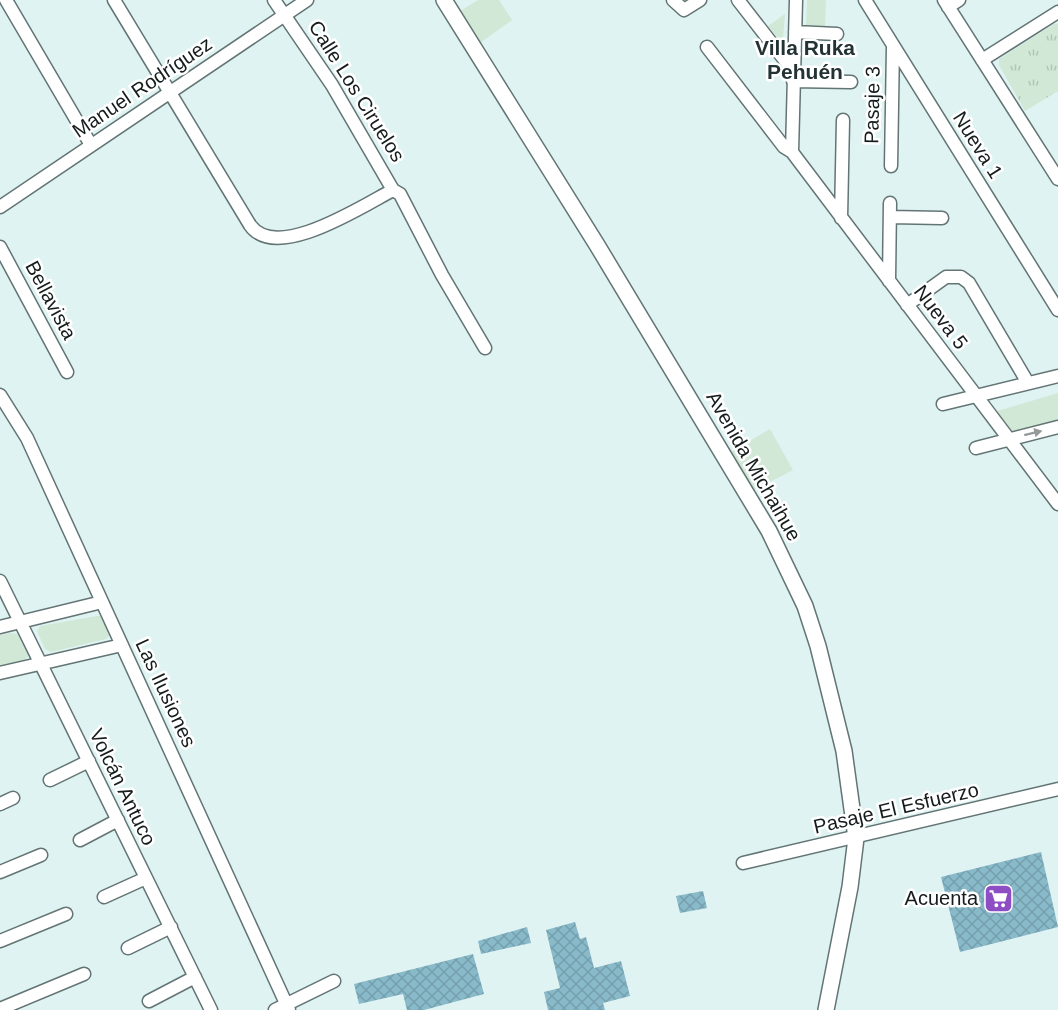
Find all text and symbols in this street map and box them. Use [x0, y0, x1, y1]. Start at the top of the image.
street label: Calle Los Ciruelos [305, 16, 409, 166]
street label: Manuel Rodríguez [68, 32, 216, 142]
district label: Villa Ruka Pehuén [755, 36, 855, 83]
street label: Pasaje 3 [860, 66, 884, 144]
street label: Nueva 1 [949, 108, 1007, 182]
street label: Bellavista [21, 257, 81, 344]
street label: Nueva 5 [910, 281, 972, 353]
street label: Avenida Michaihue [702, 387, 806, 545]
one-way arrow [1024, 428, 1043, 438]
street label: Las Ilusiones [131, 635, 201, 751]
street label: Volcán Antuco [85, 725, 161, 849]
street label: Pasaje El Esfuerzo [811, 778, 981, 838]
supermarket icon: Acuenta [983, 882, 1015, 914]
place label: Acuenta [905, 887, 979, 909]

